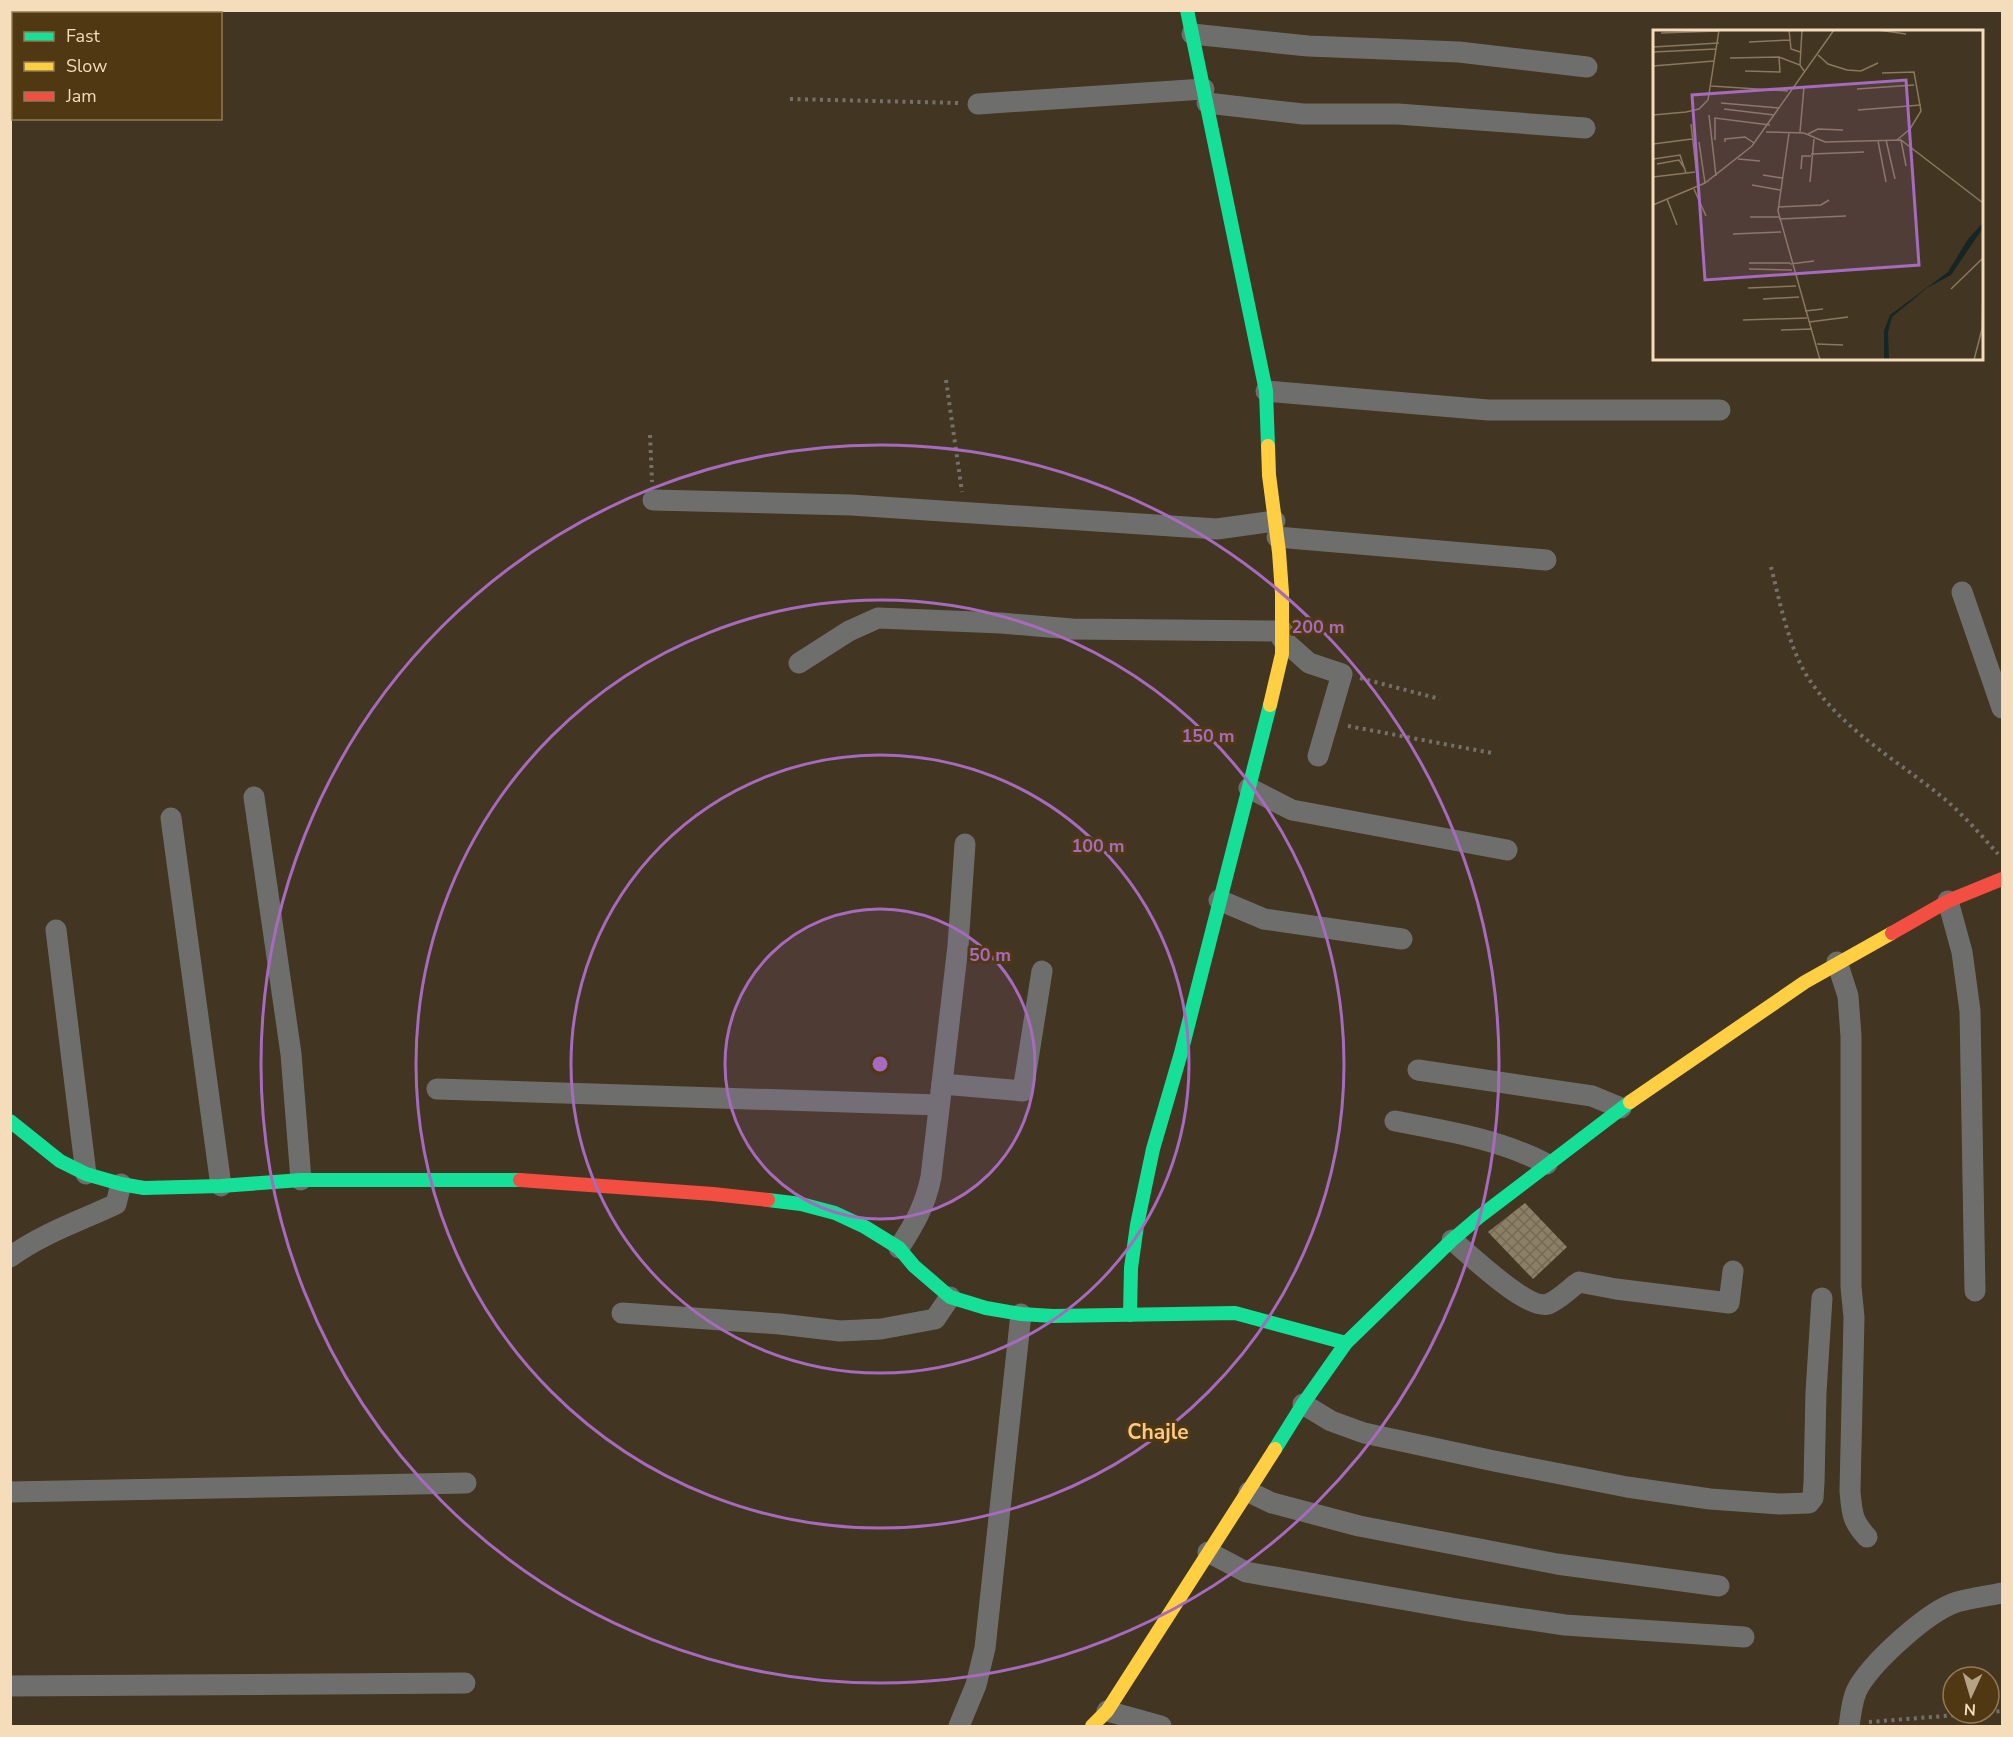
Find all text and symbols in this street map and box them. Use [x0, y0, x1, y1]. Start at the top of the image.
legend [12, 12, 222, 120]
text: Fast [66, 24, 101, 48]
inset map [1653, 30, 1983, 360]
text: Slow [66, 54, 107, 78]
text: Jam [65, 84, 97, 108]
text: 200 m [1291, 615, 1345, 639]
text: 150 m [1181, 724, 1235, 748]
text: 100 m [1071, 834, 1125, 858]
text: 50 m [969, 943, 1011, 967]
centre of rings [870, 1054, 890, 1074]
district label: Chajle [1127, 1418, 1189, 1446]
north arrow [1941, 1665, 2001, 1725]
text: N [1963, 1698, 1977, 1720]

